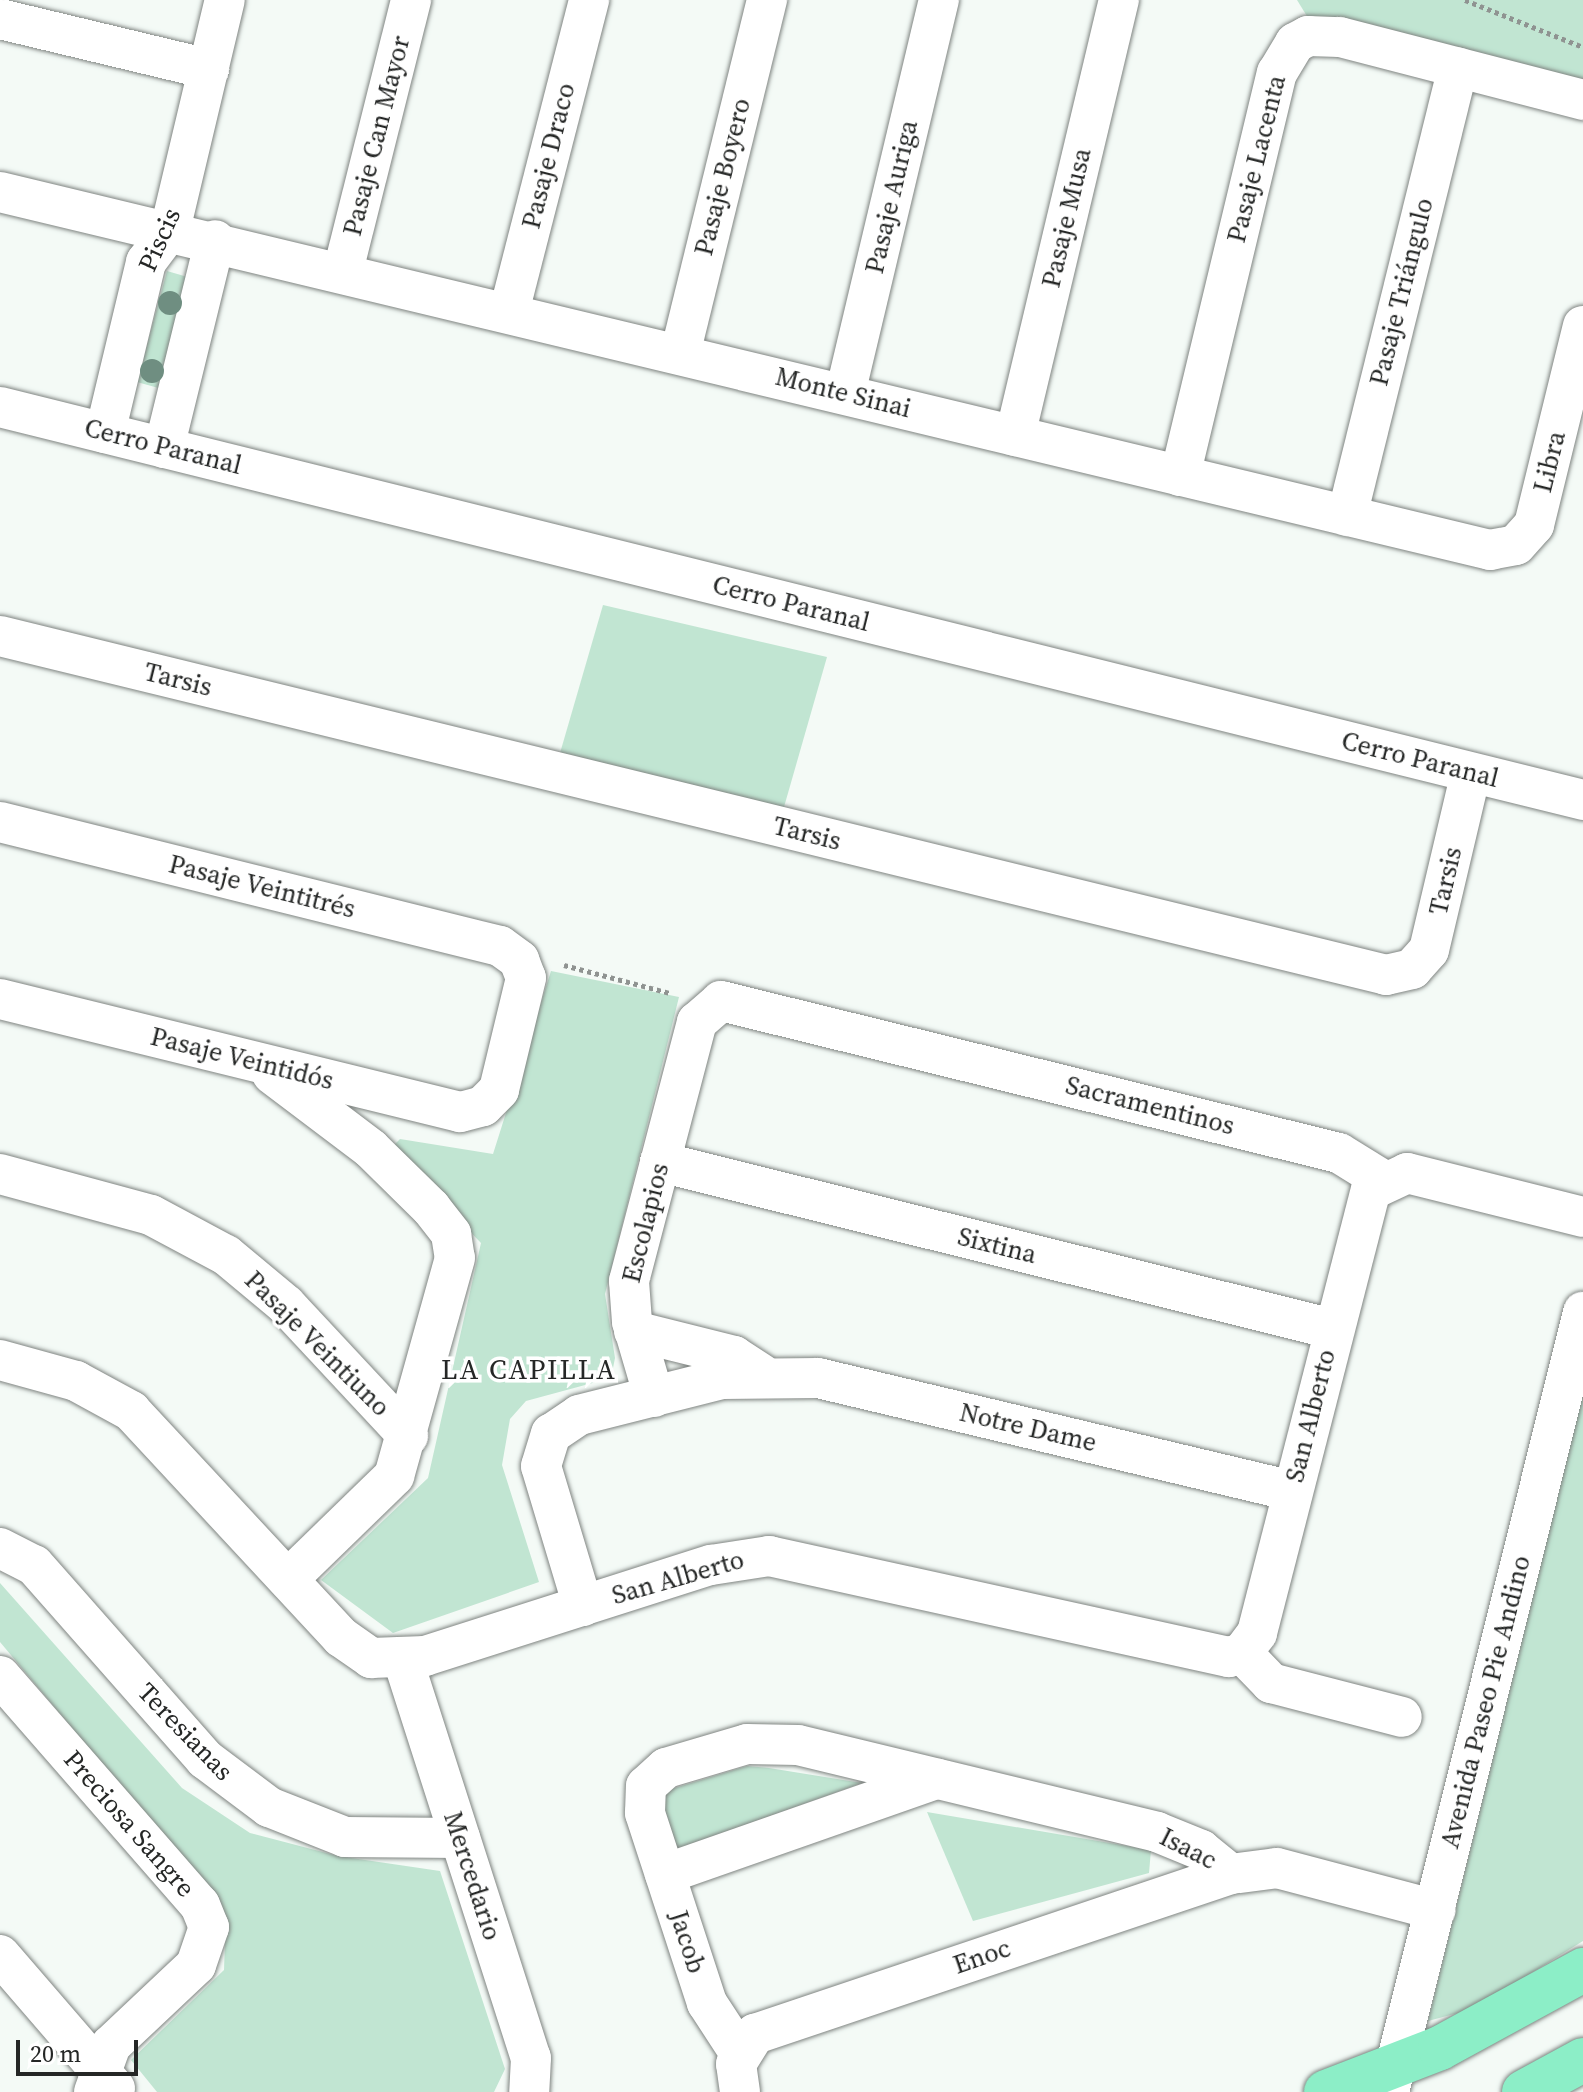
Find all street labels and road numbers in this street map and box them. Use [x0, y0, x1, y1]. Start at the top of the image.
street label: Pasaje Can Mayor [337, 33, 417, 239]
street label: Pasaje Lacenta [1221, 72, 1293, 246]
street label: Pasaje Draco [516, 80, 582, 232]
street label: Pasaje Boyero [688, 95, 758, 259]
street label: Pasaje Auriga [859, 117, 925, 277]
street label: Pasaje Musa [1036, 145, 1098, 291]
street label: Pasaje Triángulo [1364, 195, 1440, 389]
street label: Piscis [132, 203, 188, 277]
street label: Monte Sinai [772, 361, 914, 425]
street label: Cerro Paranal [81, 412, 245, 482]
street label: Libra [1527, 428, 1573, 496]
street label: Cerro Paranal [709, 569, 873, 639]
street label: Tarsis [141, 657, 215, 703]
street label: Cerro Paranal [1338, 725, 1502, 795]
street label: Tarsis [770, 811, 844, 857]
street label: Tarsis [1423, 844, 1469, 918]
street label: Pasaje Veintitrés [165, 849, 359, 925]
street label: Pasaje Veintidós [147, 1021, 337, 1097]
street label: Sacramentinos [1062, 1070, 1238, 1142]
street label: Escolapios [616, 1160, 676, 1286]
street label: Sixtina [954, 1221, 1040, 1271]
street label: Pasaje Veintiuno [238, 1265, 396, 1423]
street label: San Alberto [1279, 1346, 1343, 1486]
street label: Notre Dame [956, 1397, 1100, 1459]
street label: San Alberto [608, 1544, 748, 1612]
street label: Avenida Paseo Pie Andino [1435, 1552, 1537, 1852]
street label: Teresianas [131, 1677, 239, 1787]
street label: Preciosa Sangre [57, 1744, 201, 1904]
street label: Mercedario [437, 1808, 507, 1944]
street label: Isaac [1154, 1822, 1222, 1876]
street label: Jacob [662, 1907, 712, 1977]
street label: Enoc [949, 1933, 1015, 1981]

